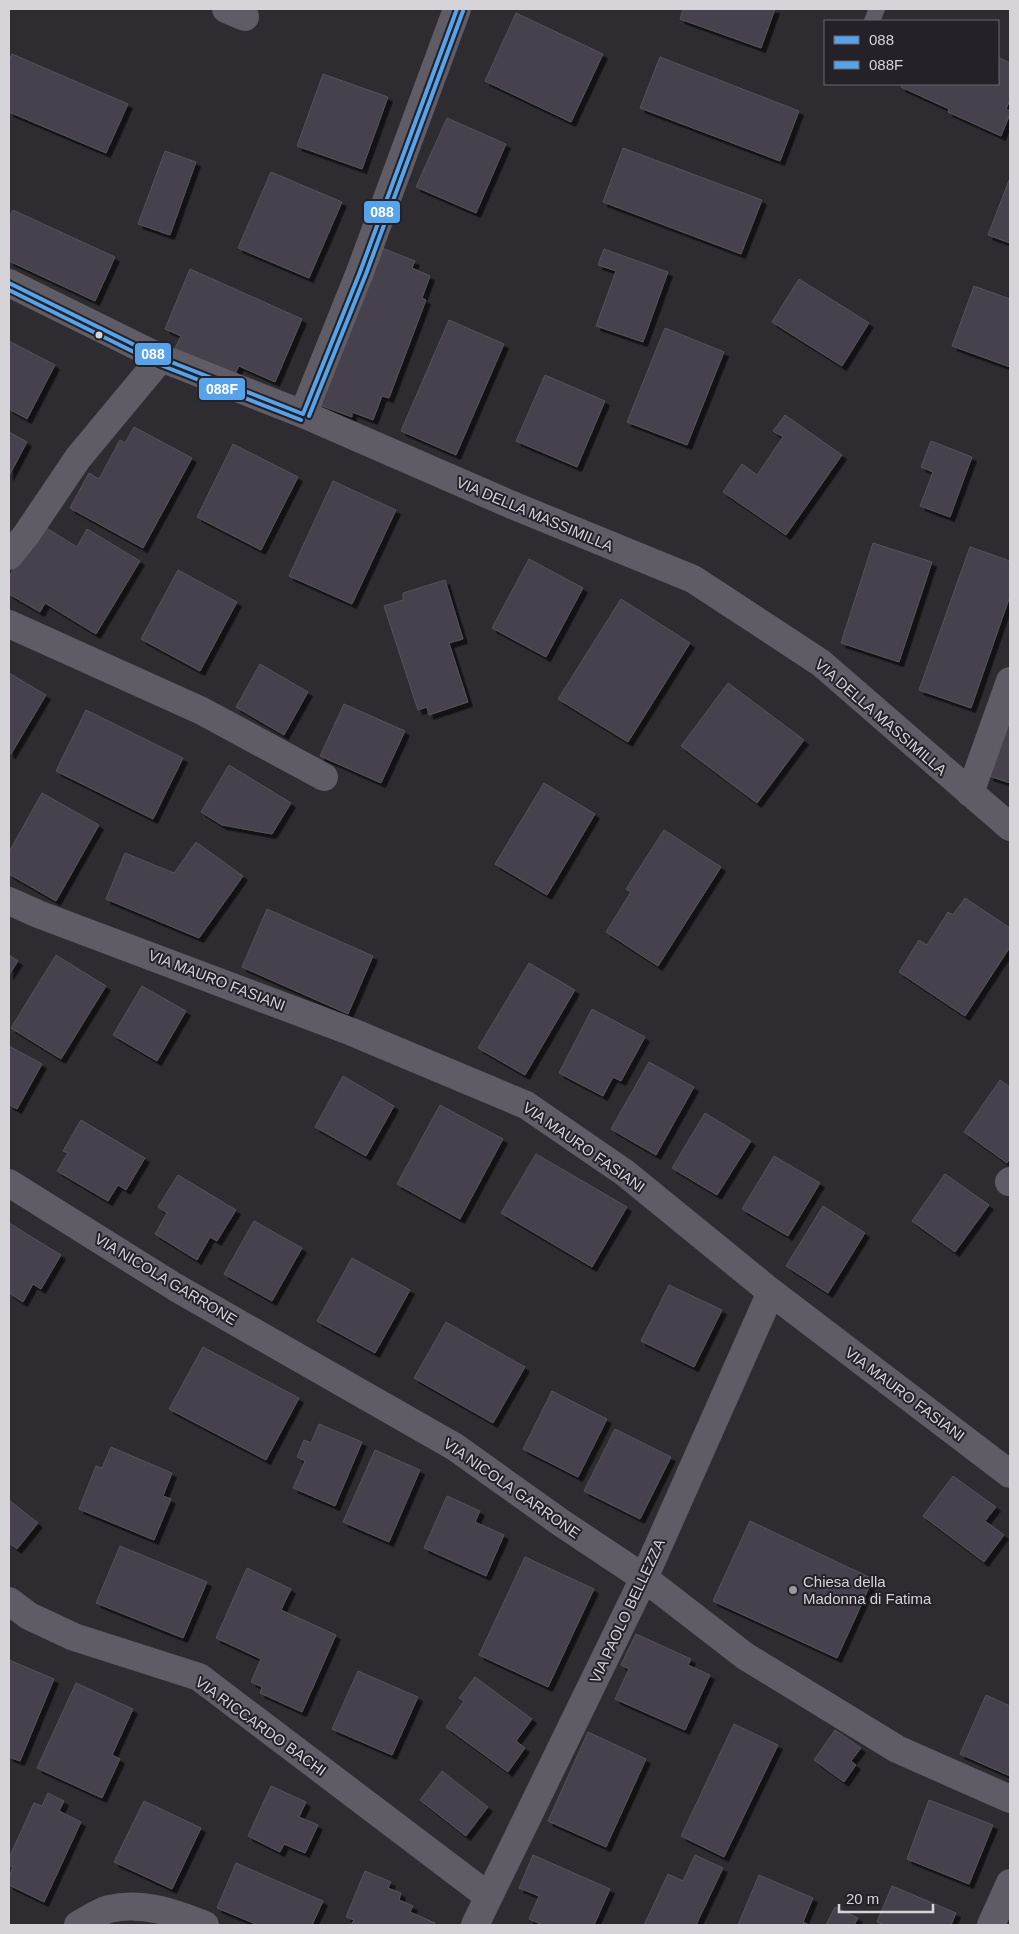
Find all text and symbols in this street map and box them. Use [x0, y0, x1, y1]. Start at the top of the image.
legend [824, 20, 999, 85]
text: 088 [869, 31, 894, 48]
text: 088F [869, 56, 903, 73]
line badge: 088 [363, 200, 401, 224]
text: 088 [370, 204, 394, 220]
unlabelled marker [94, 330, 104, 340]
line badge: 088 [134, 342, 172, 366]
text: 088 [141, 346, 165, 362]
line badge: 088F [198, 377, 246, 401]
text: 088F [206, 381, 238, 397]
street label: VIA DELLA MASSIMILLA [454, 473, 616, 555]
street label: VIA DELLA MASSIMILLA [812, 655, 950, 779]
street label: VIA MAURO FASIANI [146, 946, 288, 1014]
street label: VIA MAURO FASIANI [520, 1098, 648, 1196]
street label: VIA NICOLA GARRONE [92, 1230, 240, 1328]
street label: VIA MAURO FASIANI [842, 1344, 968, 1444]
street label: VIA NICOLA GARRONE [441, 1434, 583, 1542]
street label: VIA PAOLO BELLEZZA [586, 1536, 668, 1686]
place label: Chiesa della Madonna di Fatima [803, 1573, 932, 1607]
marker: Chiesa della Madonna di Fatima [787, 1584, 799, 1596]
street label: VIA RICCARDO BACHI [192, 1673, 330, 1779]
scale bar [839, 1882, 933, 1914]
text: 20 m [846, 1890, 879, 1907]

